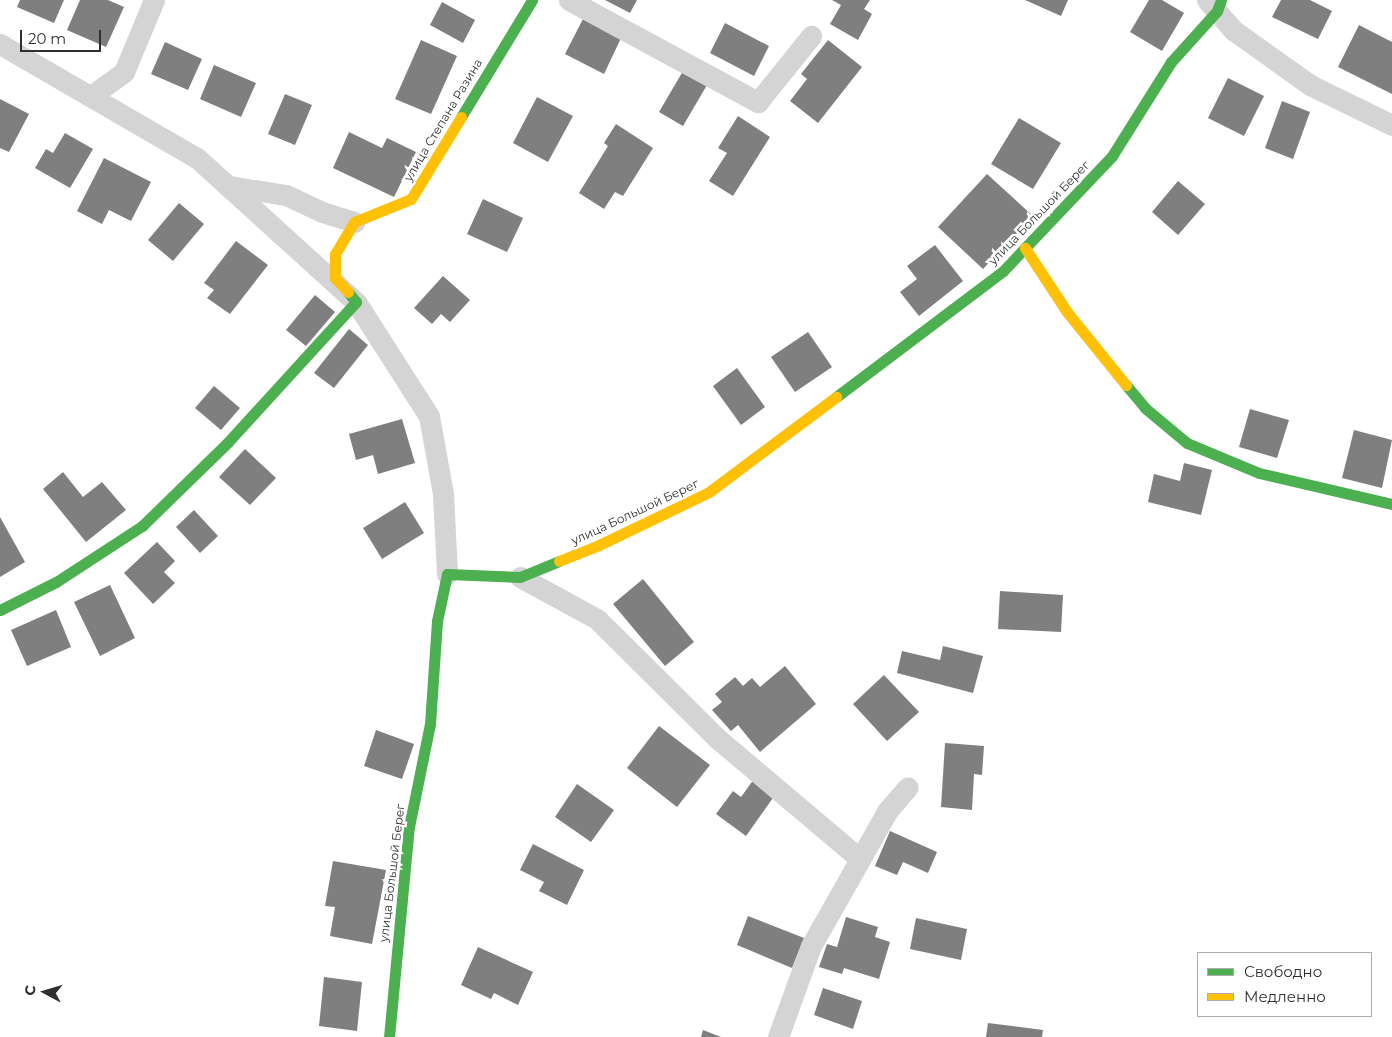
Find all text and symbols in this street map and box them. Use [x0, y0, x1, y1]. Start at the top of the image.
scale bar [22, 20, 104, 52]
text: 20 m [28, 29, 66, 48]
street label: улица Степана Разина [401, 56, 485, 184]
street label: улица Большой Берег [986, 158, 1092, 268]
street label: улица Большой Берег [569, 476, 701, 548]
street label: улица Большой Берег [376, 803, 408, 943]
legend [1197, 952, 1372, 1017]
text: Свободно [1244, 962, 1322, 981]
north arrow [20, 967, 70, 1017]
text: С [21, 984, 40, 996]
text: Медленно [1244, 987, 1326, 1006]

